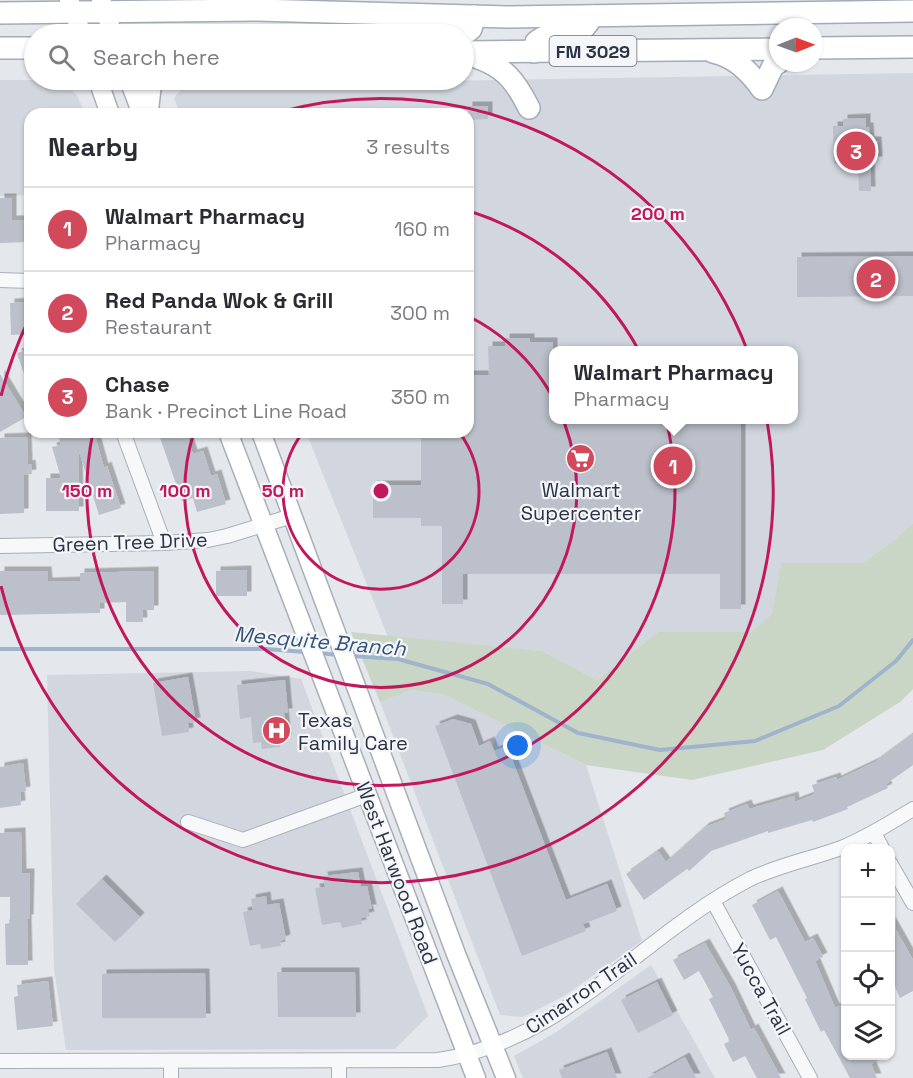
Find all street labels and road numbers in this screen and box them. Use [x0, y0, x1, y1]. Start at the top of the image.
road number: FM 3029 [550, 36, 636, 66]
street label: Green Tree Drive [52, 526, 208, 558]
street label: West Harwood Road [350, 778, 444, 968]
street label: Yucca Trail [725, 938, 797, 1040]
street label: Cimarron Trail [520, 946, 642, 1040]

